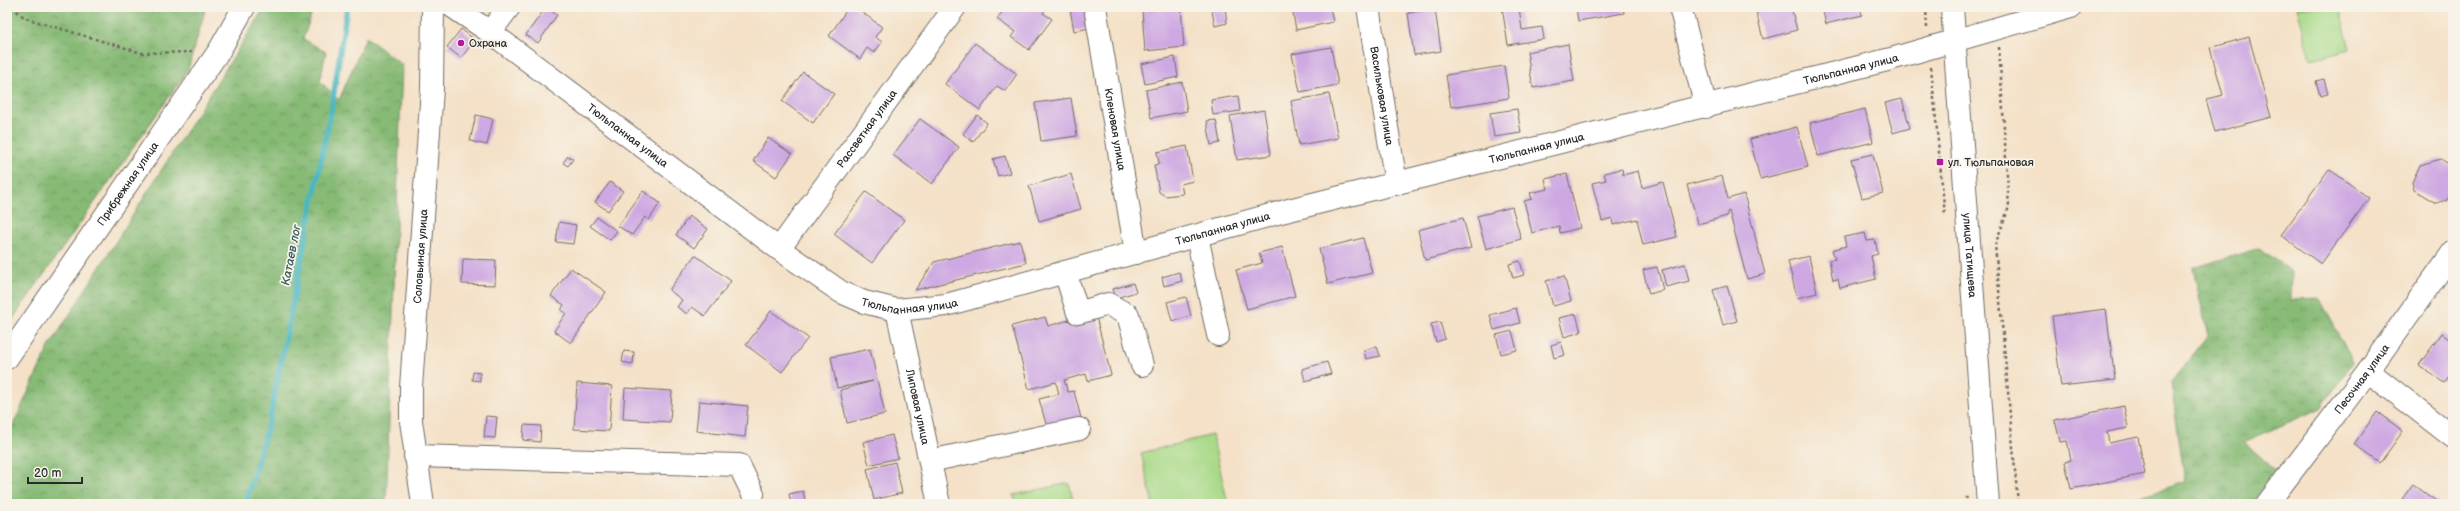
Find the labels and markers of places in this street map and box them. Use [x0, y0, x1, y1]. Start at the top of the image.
place label: Охрана [469, 37, 508, 50]
marker: Охрана [456, 38, 466, 48]
place label: ул. Тюльпановая [1948, 156, 2034, 169]
marker: ул. Тюльпановая [1935, 157, 1945, 167]

